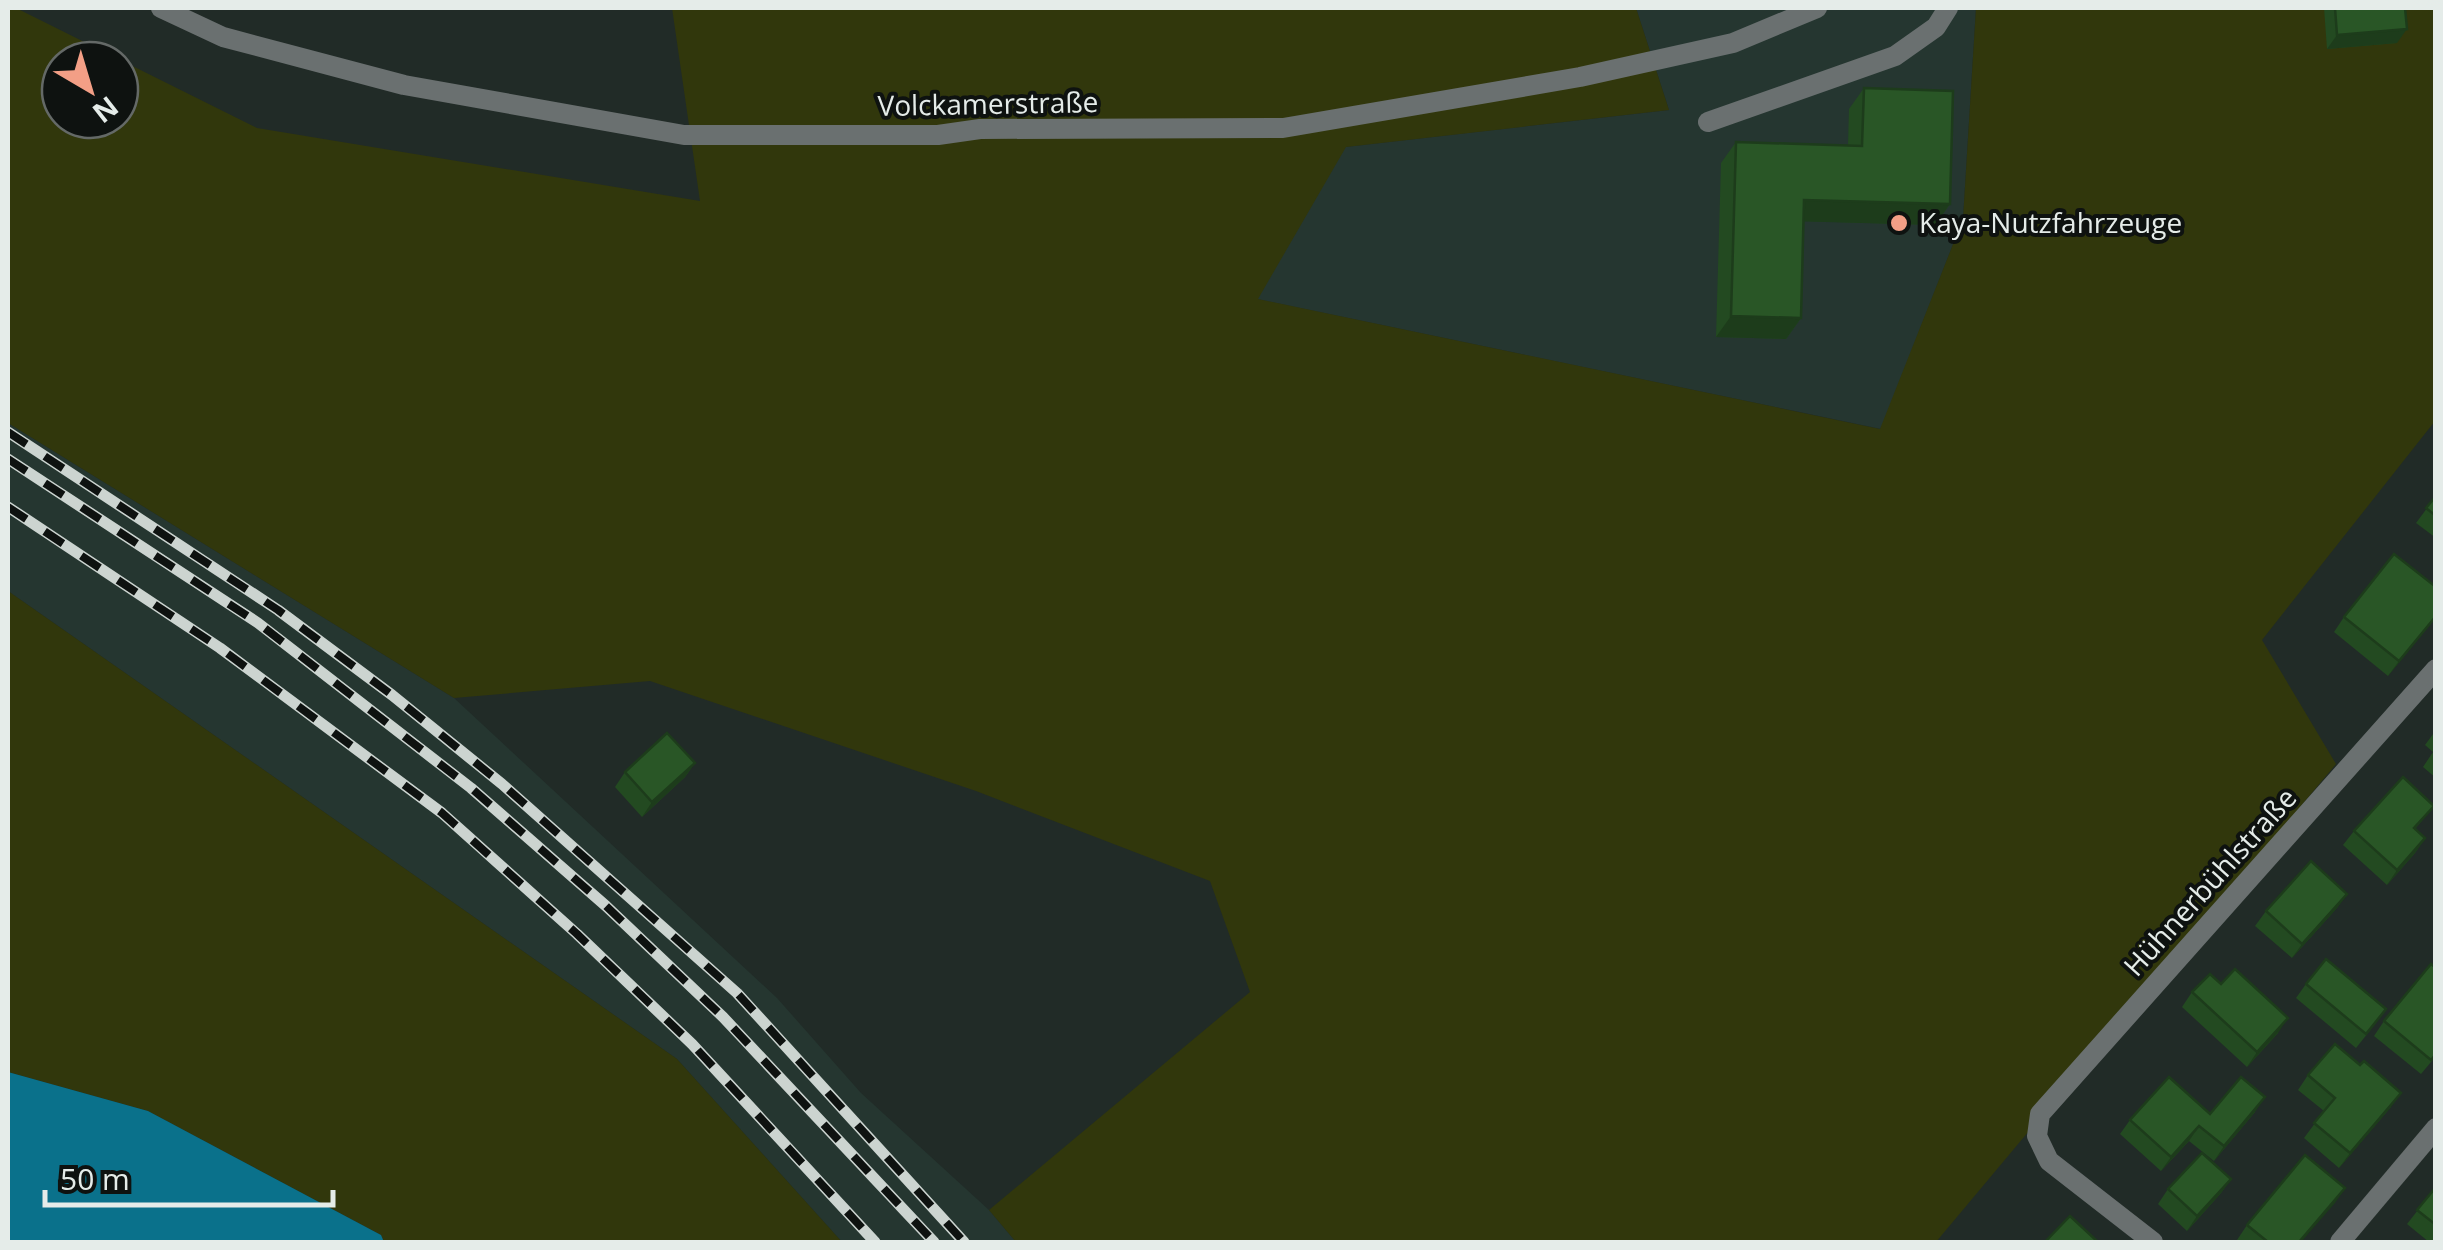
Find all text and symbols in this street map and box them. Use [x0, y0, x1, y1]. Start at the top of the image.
north arrow [40, 40, 140, 140]
street label: Volckamerstraße [877, 82, 1099, 124]
text: N [85, 89, 127, 132]
place label: Kaya-Nutzfahrzeuge [1919, 203, 2182, 241]
marker: Kaya-Nutzfahrzeuge [1888, 212, 1910, 234]
street label: Hühnerbühlstraße [2114, 779, 2304, 984]
scale bar [45, 1145, 332, 1207]
text: 50 m [60, 1158, 130, 1199]

